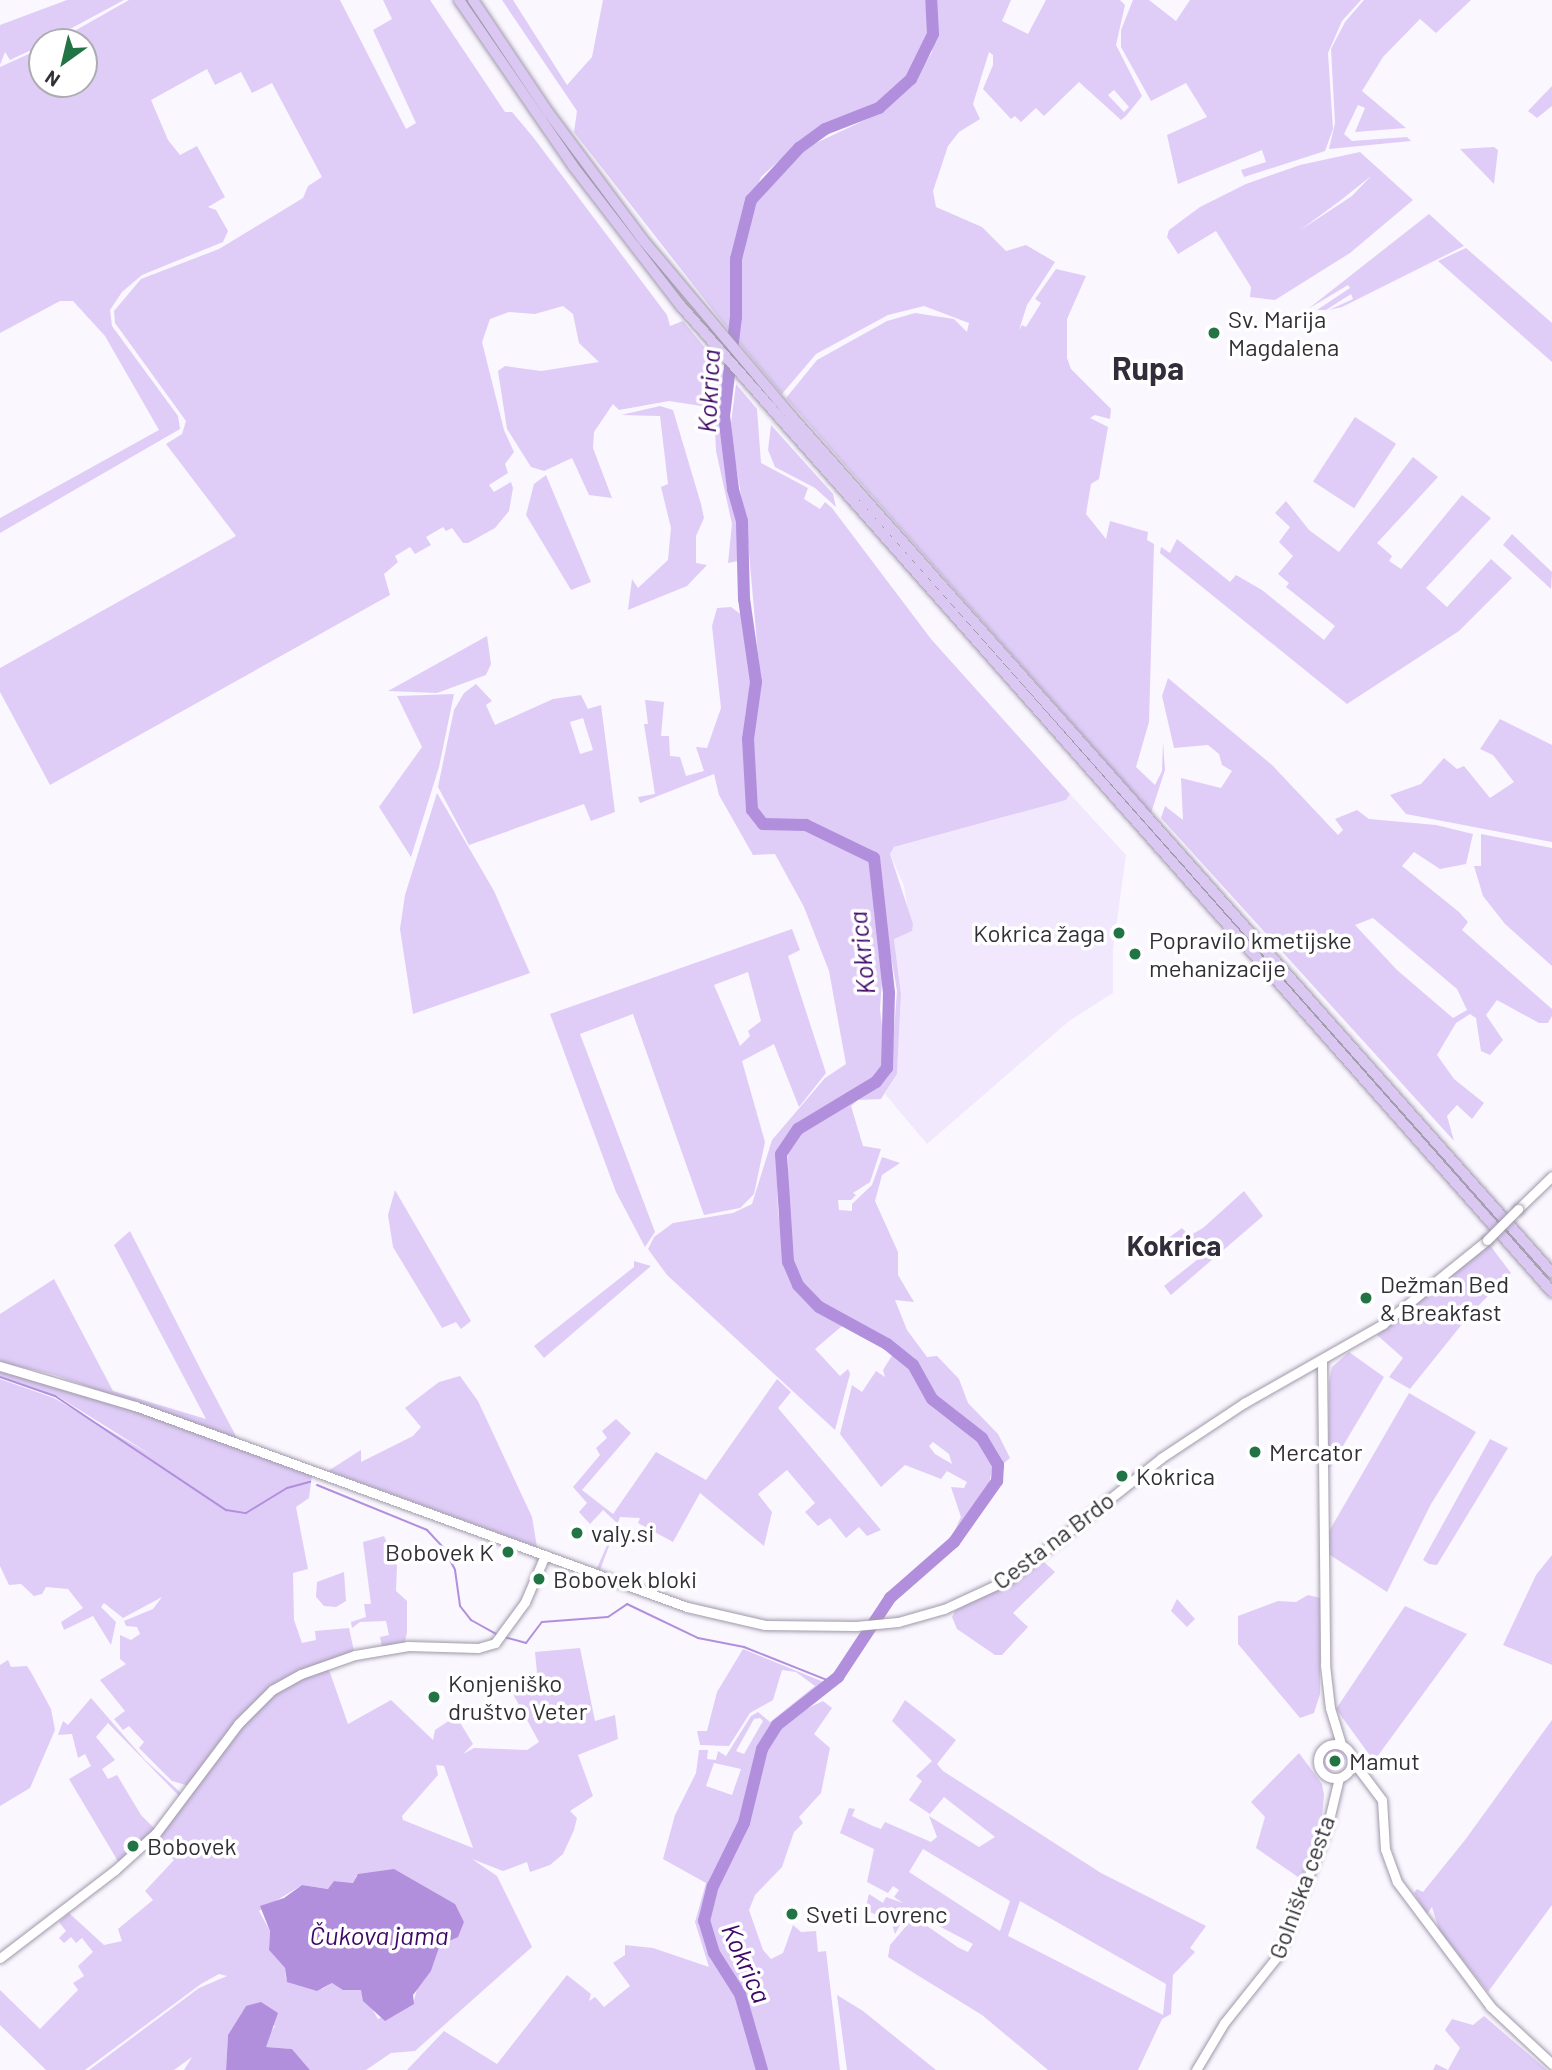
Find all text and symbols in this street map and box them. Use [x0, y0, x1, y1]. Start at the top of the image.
north arrow [28, 28, 98, 98]
text: N [40, 66, 64, 92]
place label: Sv. Marija Magdalena [1228, 305, 1339, 361]
marker: Sv. Marija Magdalena [1206, 325, 1222, 341]
water label: Kokrica [690, 348, 726, 434]
district label: Rupa [1112, 348, 1184, 386]
water label: Kokrica [841, 910, 881, 996]
place label: Kokrica žaga [973, 919, 1105, 947]
marker: Kokrica žaga [1111, 925, 1127, 941]
place label: Popravilo kmetijske mehanizacije [1149, 926, 1352, 982]
marker: Popravilo kmetijske mehanizacije [1127, 946, 1143, 962]
district label: Kokrica [1127, 1228, 1221, 1262]
place label: Dežman Bed & Breakfast [1380, 1270, 1509, 1326]
marker: Dežman Bed & Breakfast [1358, 1290, 1374, 1306]
place label: Mercator [1269, 1438, 1362, 1466]
marker: Mercator [1247, 1444, 1263, 1460]
place label: Kokrica [1136, 1462, 1215, 1490]
marker: Kokrica [1114, 1468, 1130, 1484]
street label: Cesta na Brdo [987, 1485, 1119, 1595]
place label: valy.si [591, 1519, 654, 1547]
marker: valy.si [569, 1525, 585, 1541]
place label: Bobovek K [385, 1538, 494, 1566]
marker: Bobovek K [500, 1544, 516, 1560]
place label: Bobovek bloki [553, 1565, 697, 1593]
marker: Bobovek bloki [531, 1571, 547, 1587]
place label: Konjeniško društvo Veter [448, 1669, 587, 1725]
marker: Konjeniško društvo Veter [426, 1689, 442, 1705]
place label: Mamut [1349, 1747, 1420, 1775]
marker: Mamut [1327, 1753, 1343, 1769]
street label: Golniška cesta [1262, 1811, 1340, 1963]
place label: Bobovek [147, 1832, 236, 1860]
marker: Bobovek [125, 1838, 141, 1854]
place label: Sveti Lovrenc [806, 1900, 948, 1928]
marker: Sveti Lovrenc [784, 1906, 800, 1922]
water label: Kokrica [716, 1918, 778, 2008]
water label: Čukova jama [310, 1919, 448, 1951]

